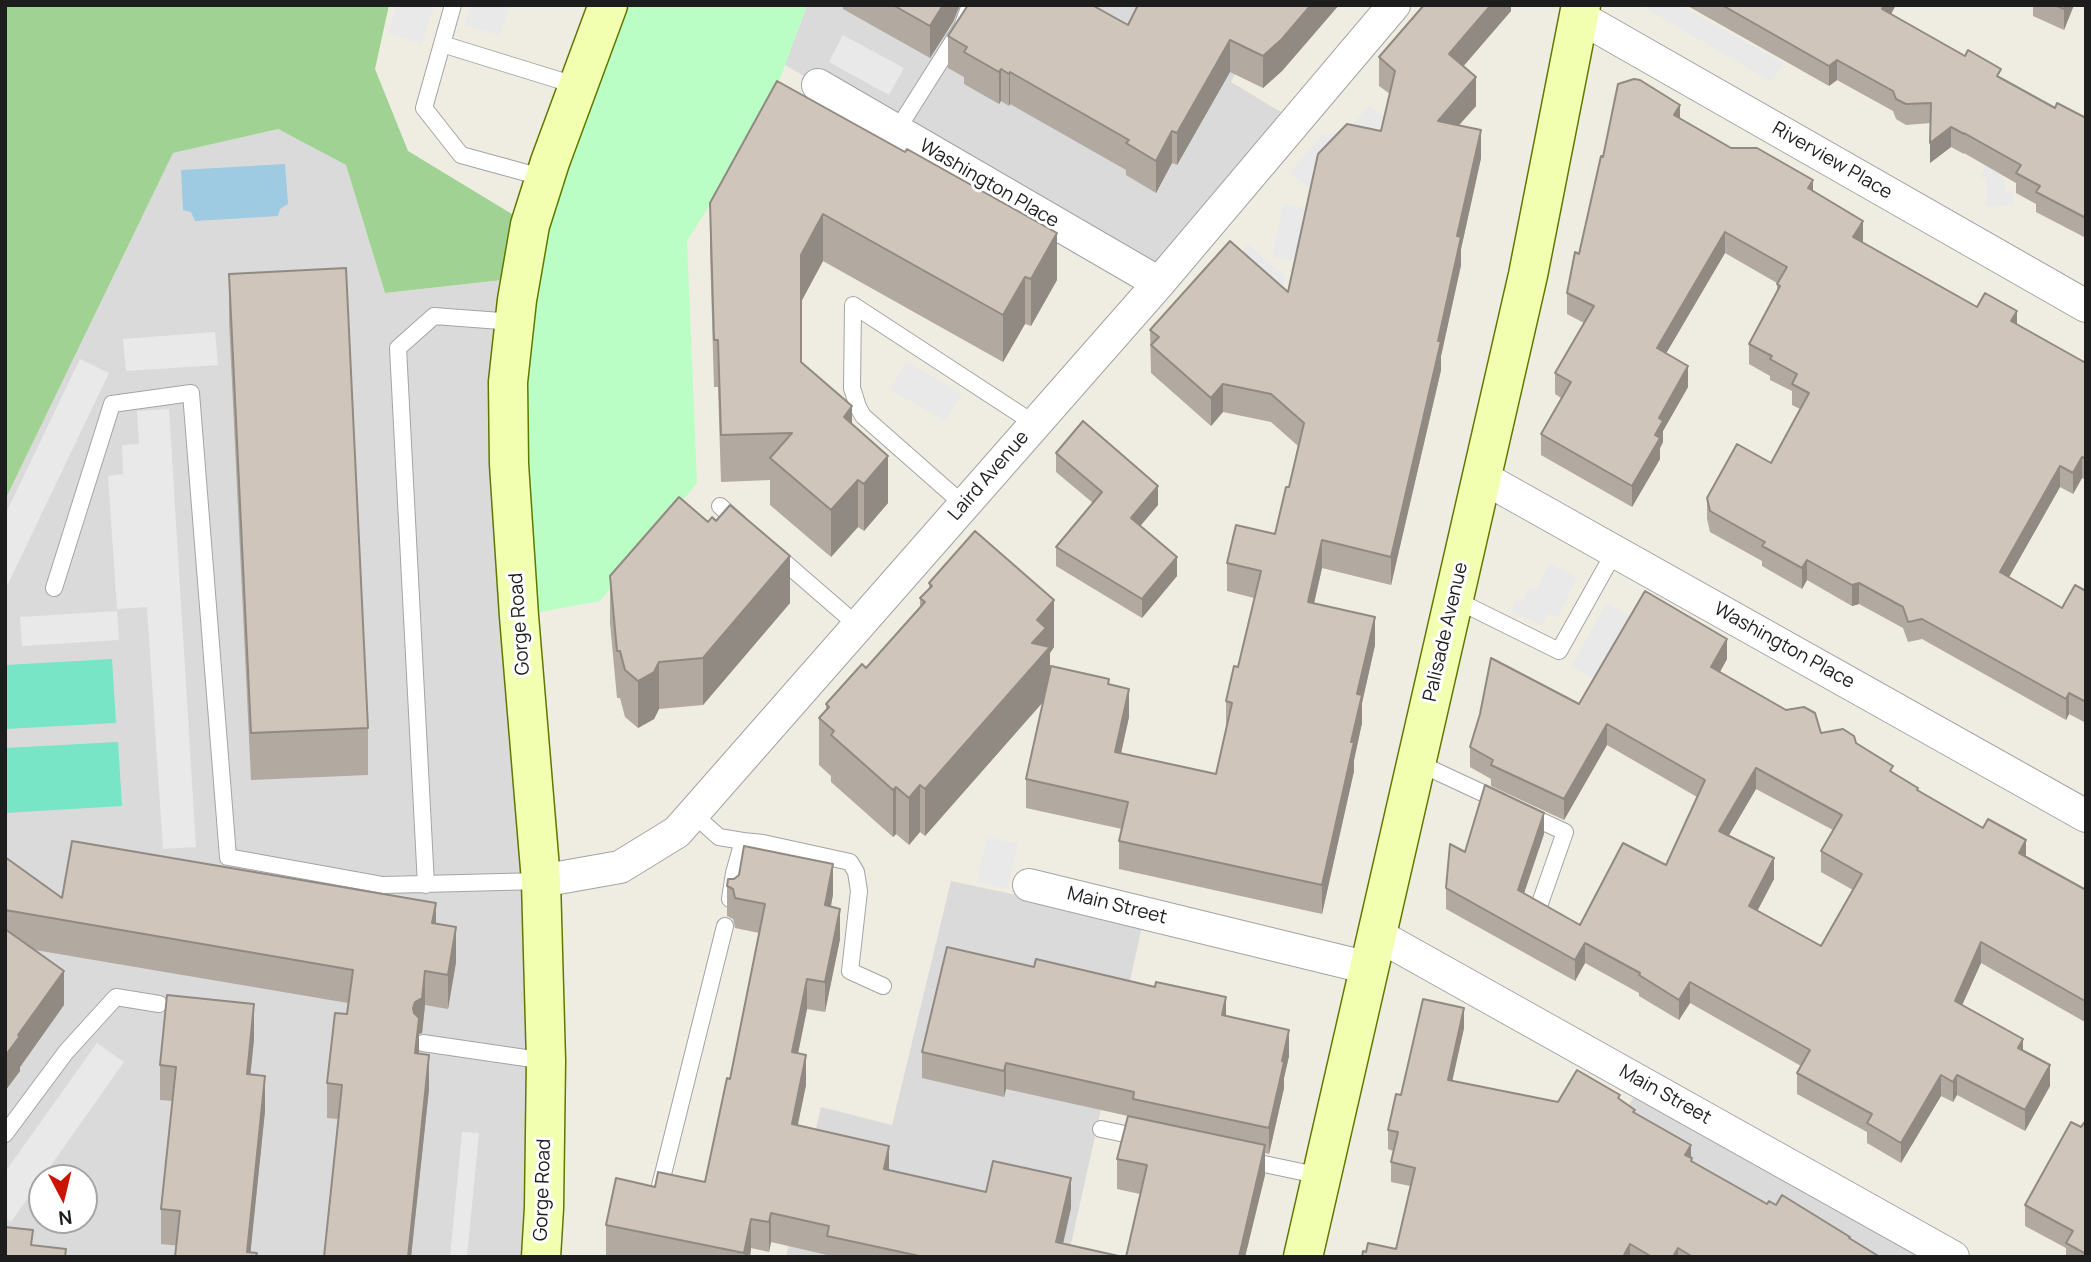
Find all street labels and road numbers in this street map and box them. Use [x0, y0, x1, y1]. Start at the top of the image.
street label: Riverview Place [1768, 117, 1896, 205]
street label: Washington Place [915, 135, 1063, 233]
street label: Laird Avenue [944, 426, 1034, 526]
street label: Palisade Avenue [1419, 560, 1473, 704]
street label: Gorge Road [505, 572, 535, 676]
street label: Washington Place [1710, 598, 1858, 694]
street label: Main Street [1065, 883, 1169, 929]
street label: Main Street [1615, 1060, 1715, 1130]
street label: Gorge Road [530, 1138, 556, 1242]

